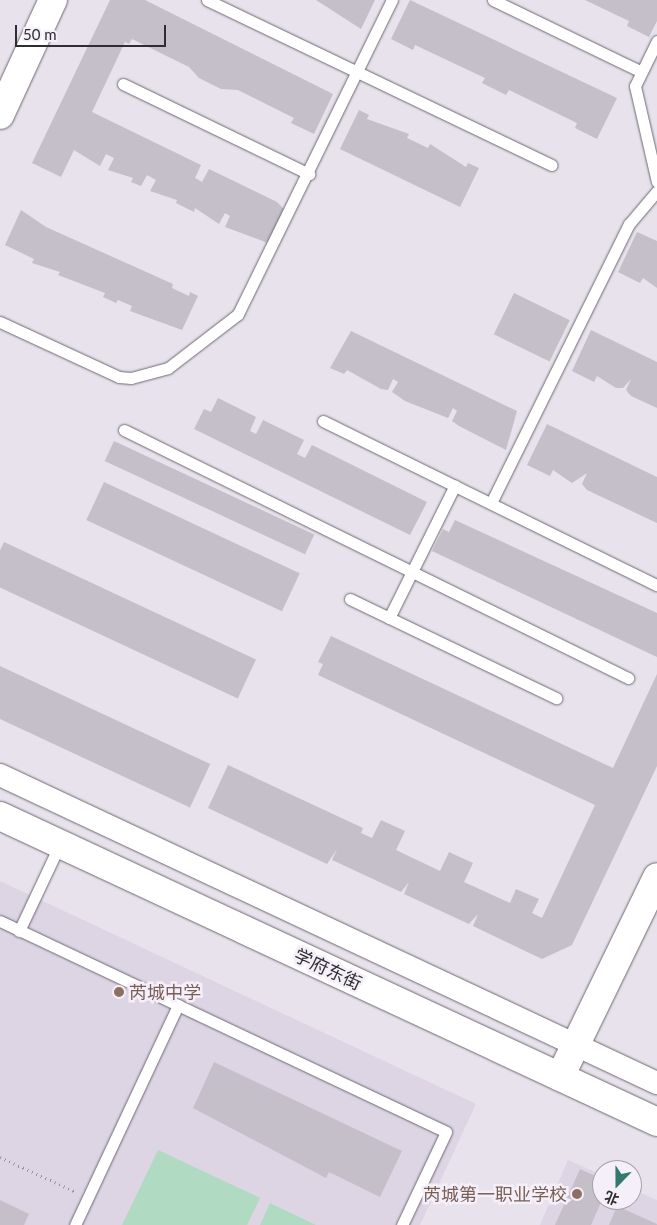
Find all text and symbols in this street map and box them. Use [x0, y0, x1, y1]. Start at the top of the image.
scale bar [18, 15, 169, 47]
text: 50 m [23, 25, 57, 43]
street label: 学府东街 [291, 944, 365, 994]
place label: 芮城中学 [129, 981, 201, 1003]
marker: 芮城中学 [113, 986, 125, 998]
north arrow [592, 1160, 642, 1210]
place label: 芮城第一职业学校 [423, 1183, 567, 1205]
marker: 芮城第一职业学校 [571, 1188, 583, 1200]
text: 北 [602, 1188, 621, 1209]

